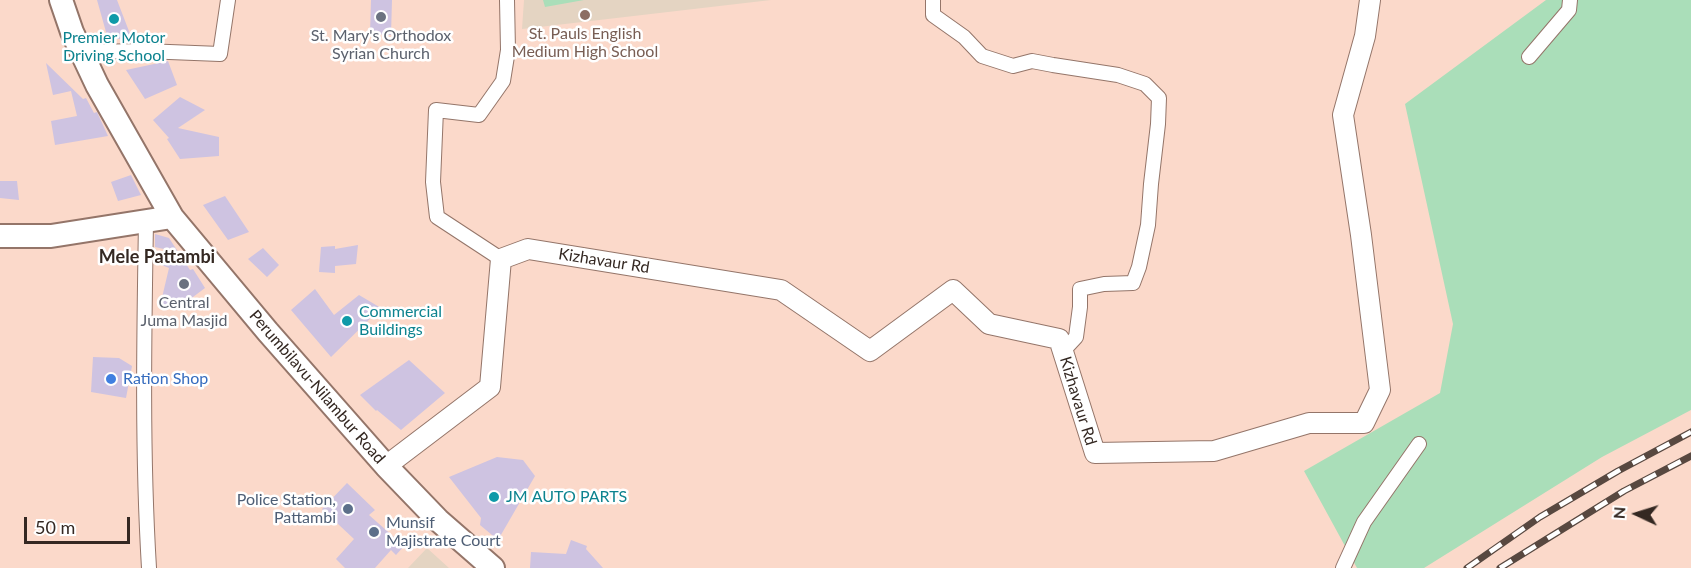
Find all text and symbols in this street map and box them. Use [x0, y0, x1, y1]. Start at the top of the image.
marker: St. Pauls English Medium High School [578, 8, 592, 22]
marker: St. Mary's Orthodox Syrian Church [374, 10, 388, 24]
marker: Premier Motor Driving School [107, 12, 121, 26]
place label: St. Pauls English Medium High School [512, 24, 658, 62]
place label: St. Mary's Orthodox Syrian Church [311, 26, 451, 64]
place label: Premier Motor Driving School [63, 28, 165, 66]
street label: Kizhavaur Rd [557, 244, 651, 278]
district label: Mele Pattambi [99, 246, 215, 268]
marker: Central Juma Masjid [177, 277, 191, 291]
place label: Central Juma Masjid [141, 293, 227, 331]
place label: Commercial Buildings [359, 302, 442, 340]
street label: Perumbilavu-Nilambur Road [245, 306, 389, 468]
marker: Commercial Buildings [340, 314, 354, 328]
street label: Kizhavaur Rd [1055, 354, 1101, 448]
place label: Ration Shop [123, 369, 208, 389]
marker: Ration Shop [104, 372, 118, 386]
north arrow [1607, 484, 1667, 544]
place label: JM AUTO PARTS [506, 487, 627, 507]
place label: Police Station, Pattambi [237, 490, 336, 528]
marker: JM AUTO PARTS [487, 490, 501, 504]
marker: Police Station, Pattambi [341, 502, 355, 516]
scale bar [27, 505, 134, 543]
text: N [1609, 506, 1628, 520]
place label: Munsif Majistrate Court [386, 513, 501, 551]
text: 50 m [35, 516, 75, 538]
marker: Munsif Majistrate Court [367, 525, 381, 539]

